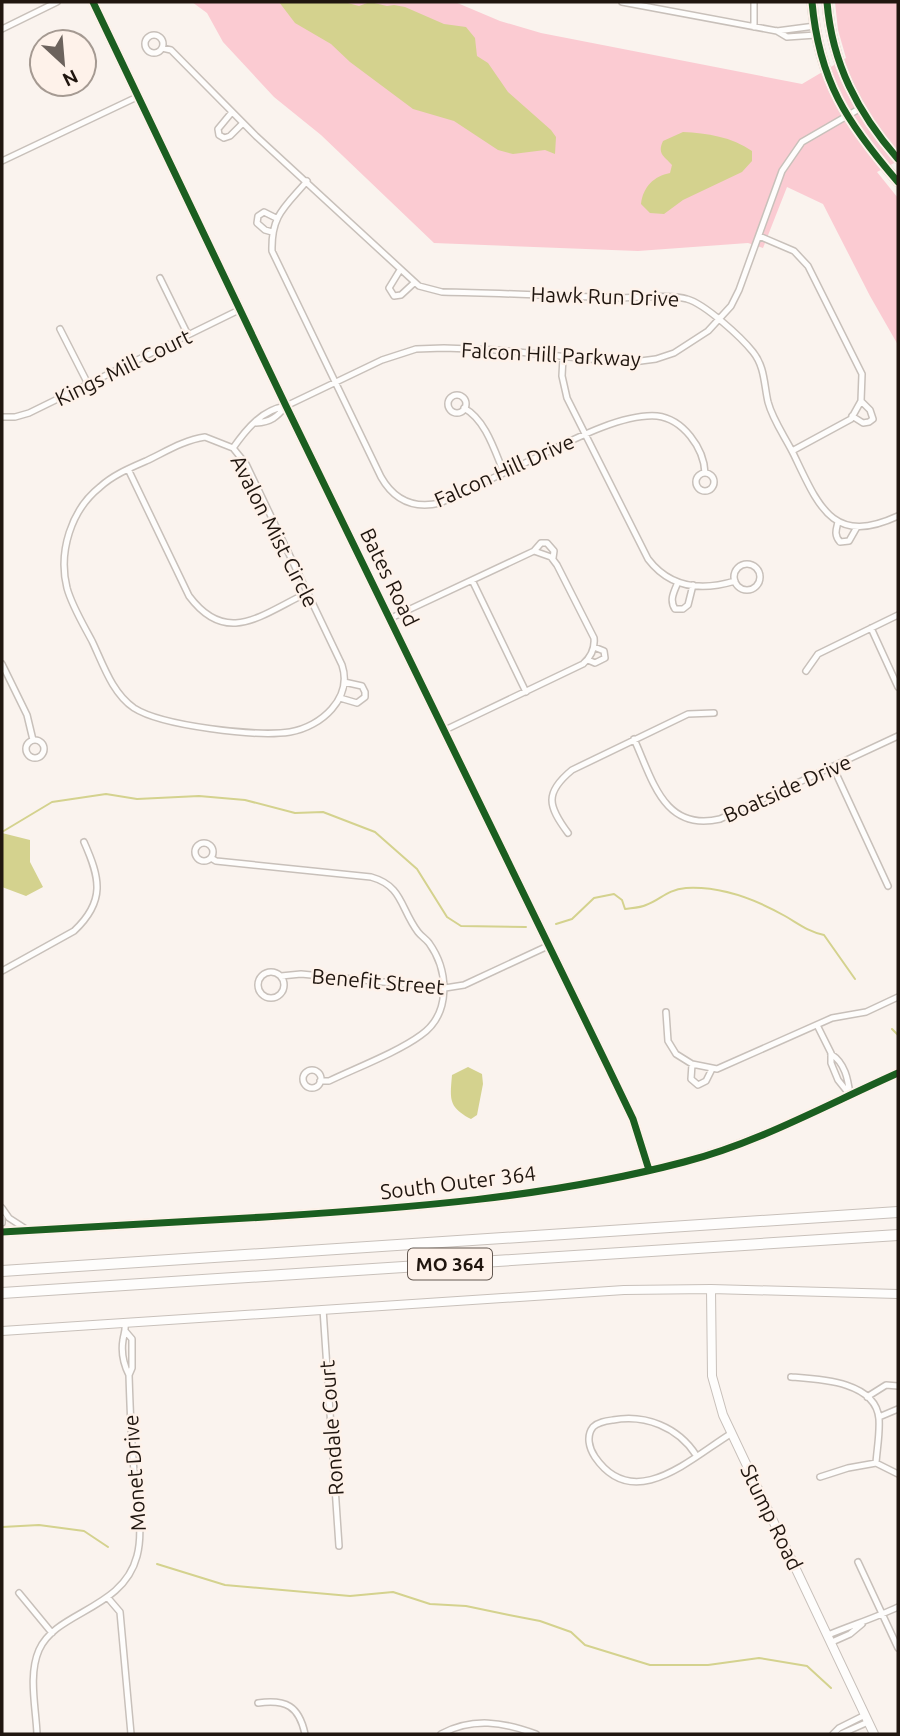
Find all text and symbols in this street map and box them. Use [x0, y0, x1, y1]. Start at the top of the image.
north arrow [28, 28, 98, 98]
text: N [59, 65, 82, 91]
street label: Hawk Run Drive [530, 281, 680, 311]
street label: Kings Mill Court [51, 324, 195, 410]
street label: Falcon Hill Parkway [461, 337, 641, 371]
street label: Falcon Hill Drive [430, 428, 578, 512]
street label: Avalon Mist Circle [226, 451, 324, 611]
street label: Bates Road [356, 524, 424, 630]
street label: Boatside Drive [719, 749, 855, 827]
street label: Benefit Street [311, 963, 445, 999]
street label: South Outer 364 [379, 1161, 537, 1203]
road number: MO 364 [408, 1248, 492, 1280]
street label: Rondale Court [314, 1360, 348, 1496]
street label: Monet Drive [118, 1414, 150, 1532]
street label: Stump Road [736, 1460, 808, 1574]

